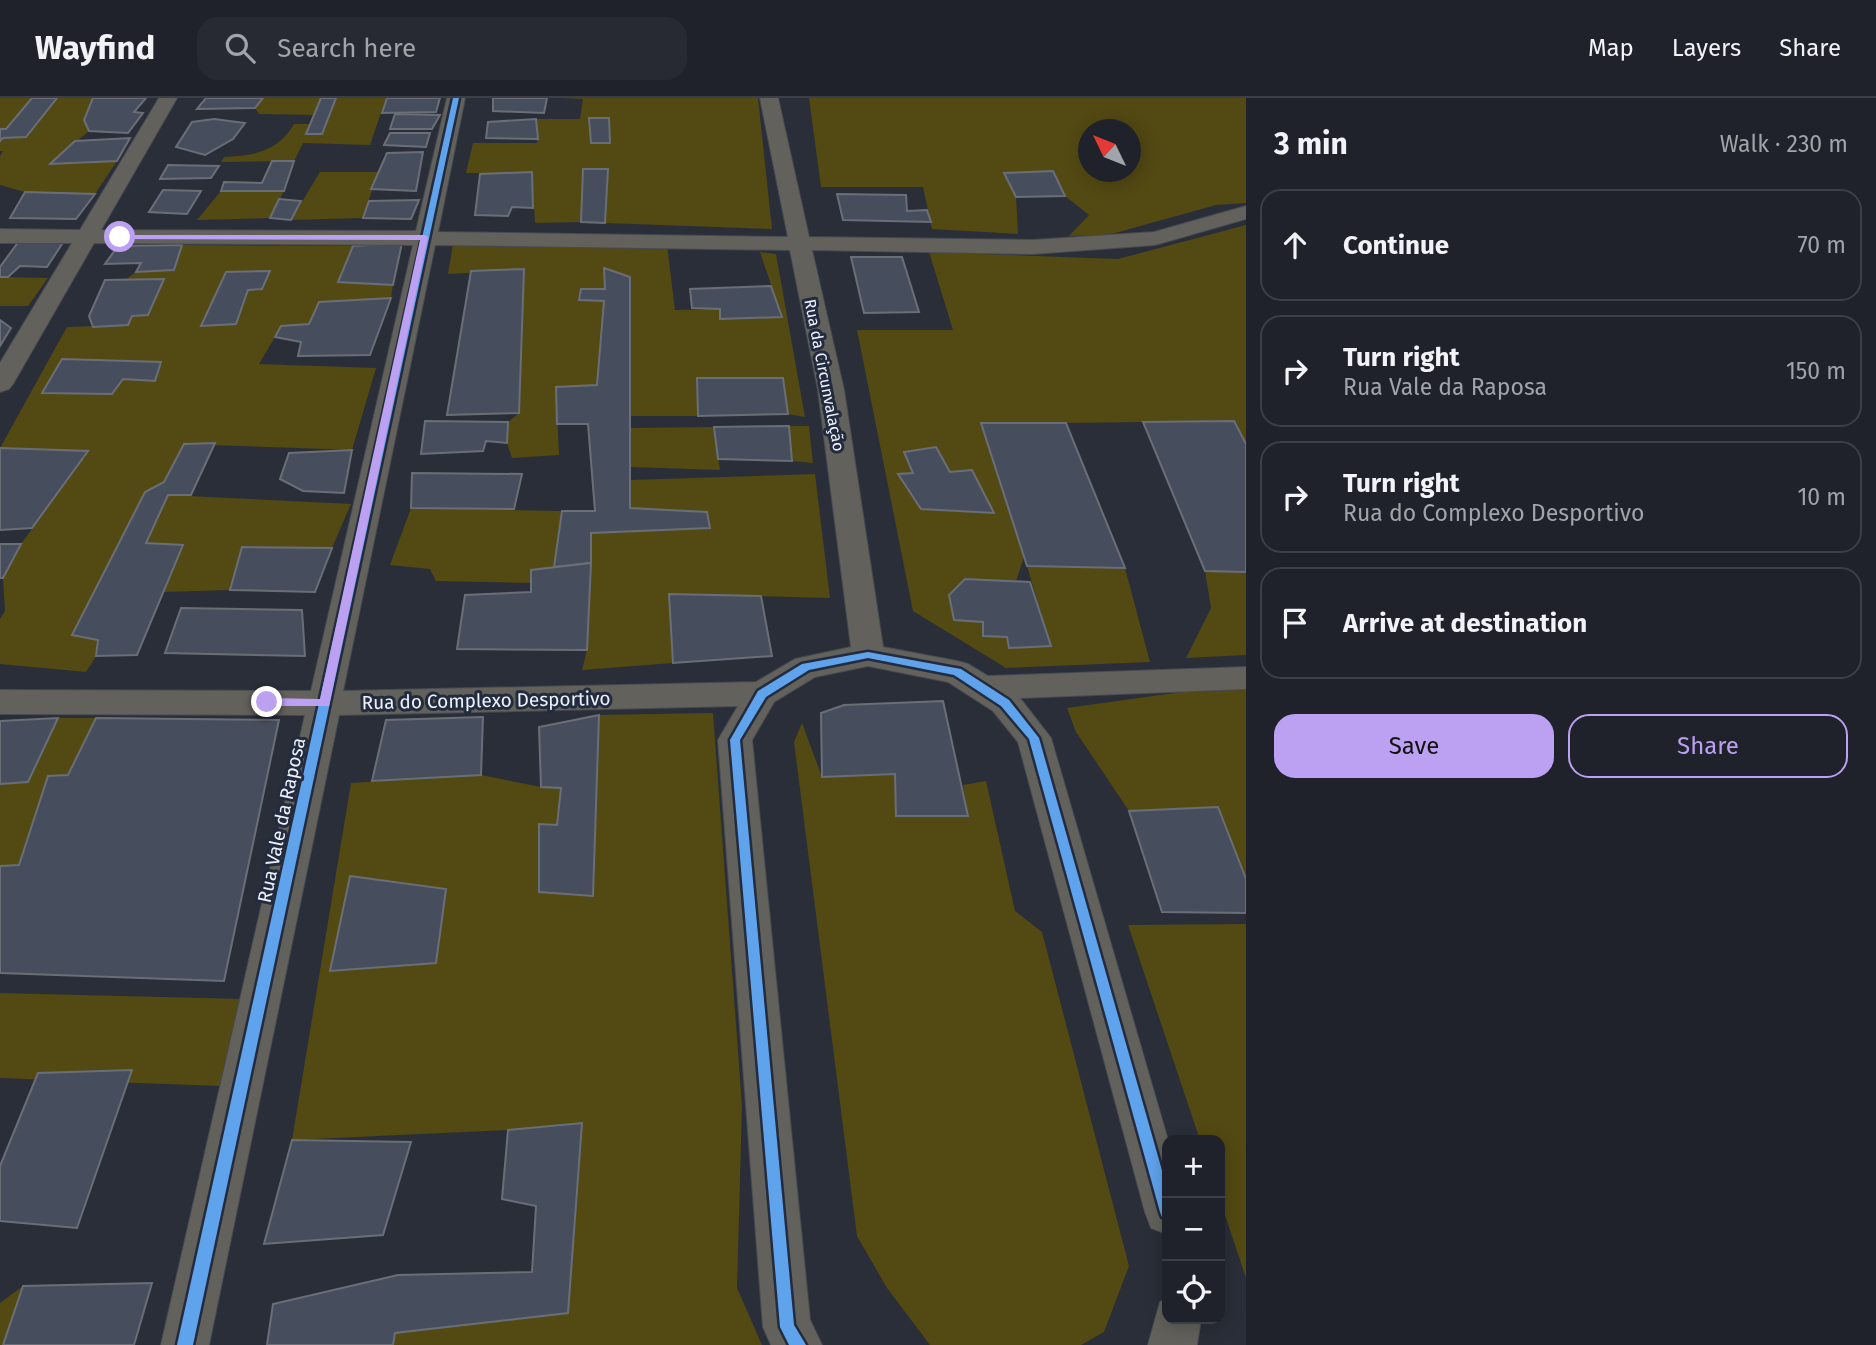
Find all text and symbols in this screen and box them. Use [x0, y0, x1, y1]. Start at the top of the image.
search box [197, 17, 687, 80]
text: Wayfind [35, 28, 155, 68]
icon: search [221, 29, 259, 67]
text: Search here [277, 33, 416, 64]
text: Map [1588, 34, 1634, 62]
text: Layers [1672, 34, 1741, 62]
text: Share [1779, 34, 1841, 62]
north arrow [1078, 119, 1141, 182]
text: 3 min [1274, 126, 1348, 162]
text: Walk · 230 m [1720, 130, 1848, 158]
route start [104, 221, 135, 252]
icon: ahead [1276, 226, 1314, 264]
text: Continue [1343, 230, 1449, 261]
text: 70 m [1797, 231, 1846, 259]
street label: Rua da Circunvalação [799, 297, 849, 453]
text: Turn right [1343, 342, 1460, 373]
icon: right [1276, 352, 1314, 390]
text: 150 m [1786, 357, 1846, 385]
text: Rua Vale da Raposa [1343, 373, 1547, 401]
text: Turn right [1343, 468, 1460, 499]
icon: right [1276, 478, 1314, 516]
text: 10 m [1797, 483, 1846, 511]
text: Rua do Complexo Desportivo [1343, 499, 1644, 527]
icon: arrive [1276, 604, 1314, 642]
text: Arrive at destination [1343, 608, 1587, 639]
route end [251, 686, 282, 717]
street label: Rua do Complexo Desportivo [361, 687, 611, 714]
button: Save [1274, 714, 1554, 778]
button: Share [1568, 714, 1848, 778]
street label: Rua Vale da Raposa [253, 735, 310, 905]
map controls [1162, 1135, 1225, 1324]
button: + [1162, 1135, 1225, 1198]
button: − [1162, 1198, 1225, 1261]
button: locate [1162, 1261, 1225, 1324]

